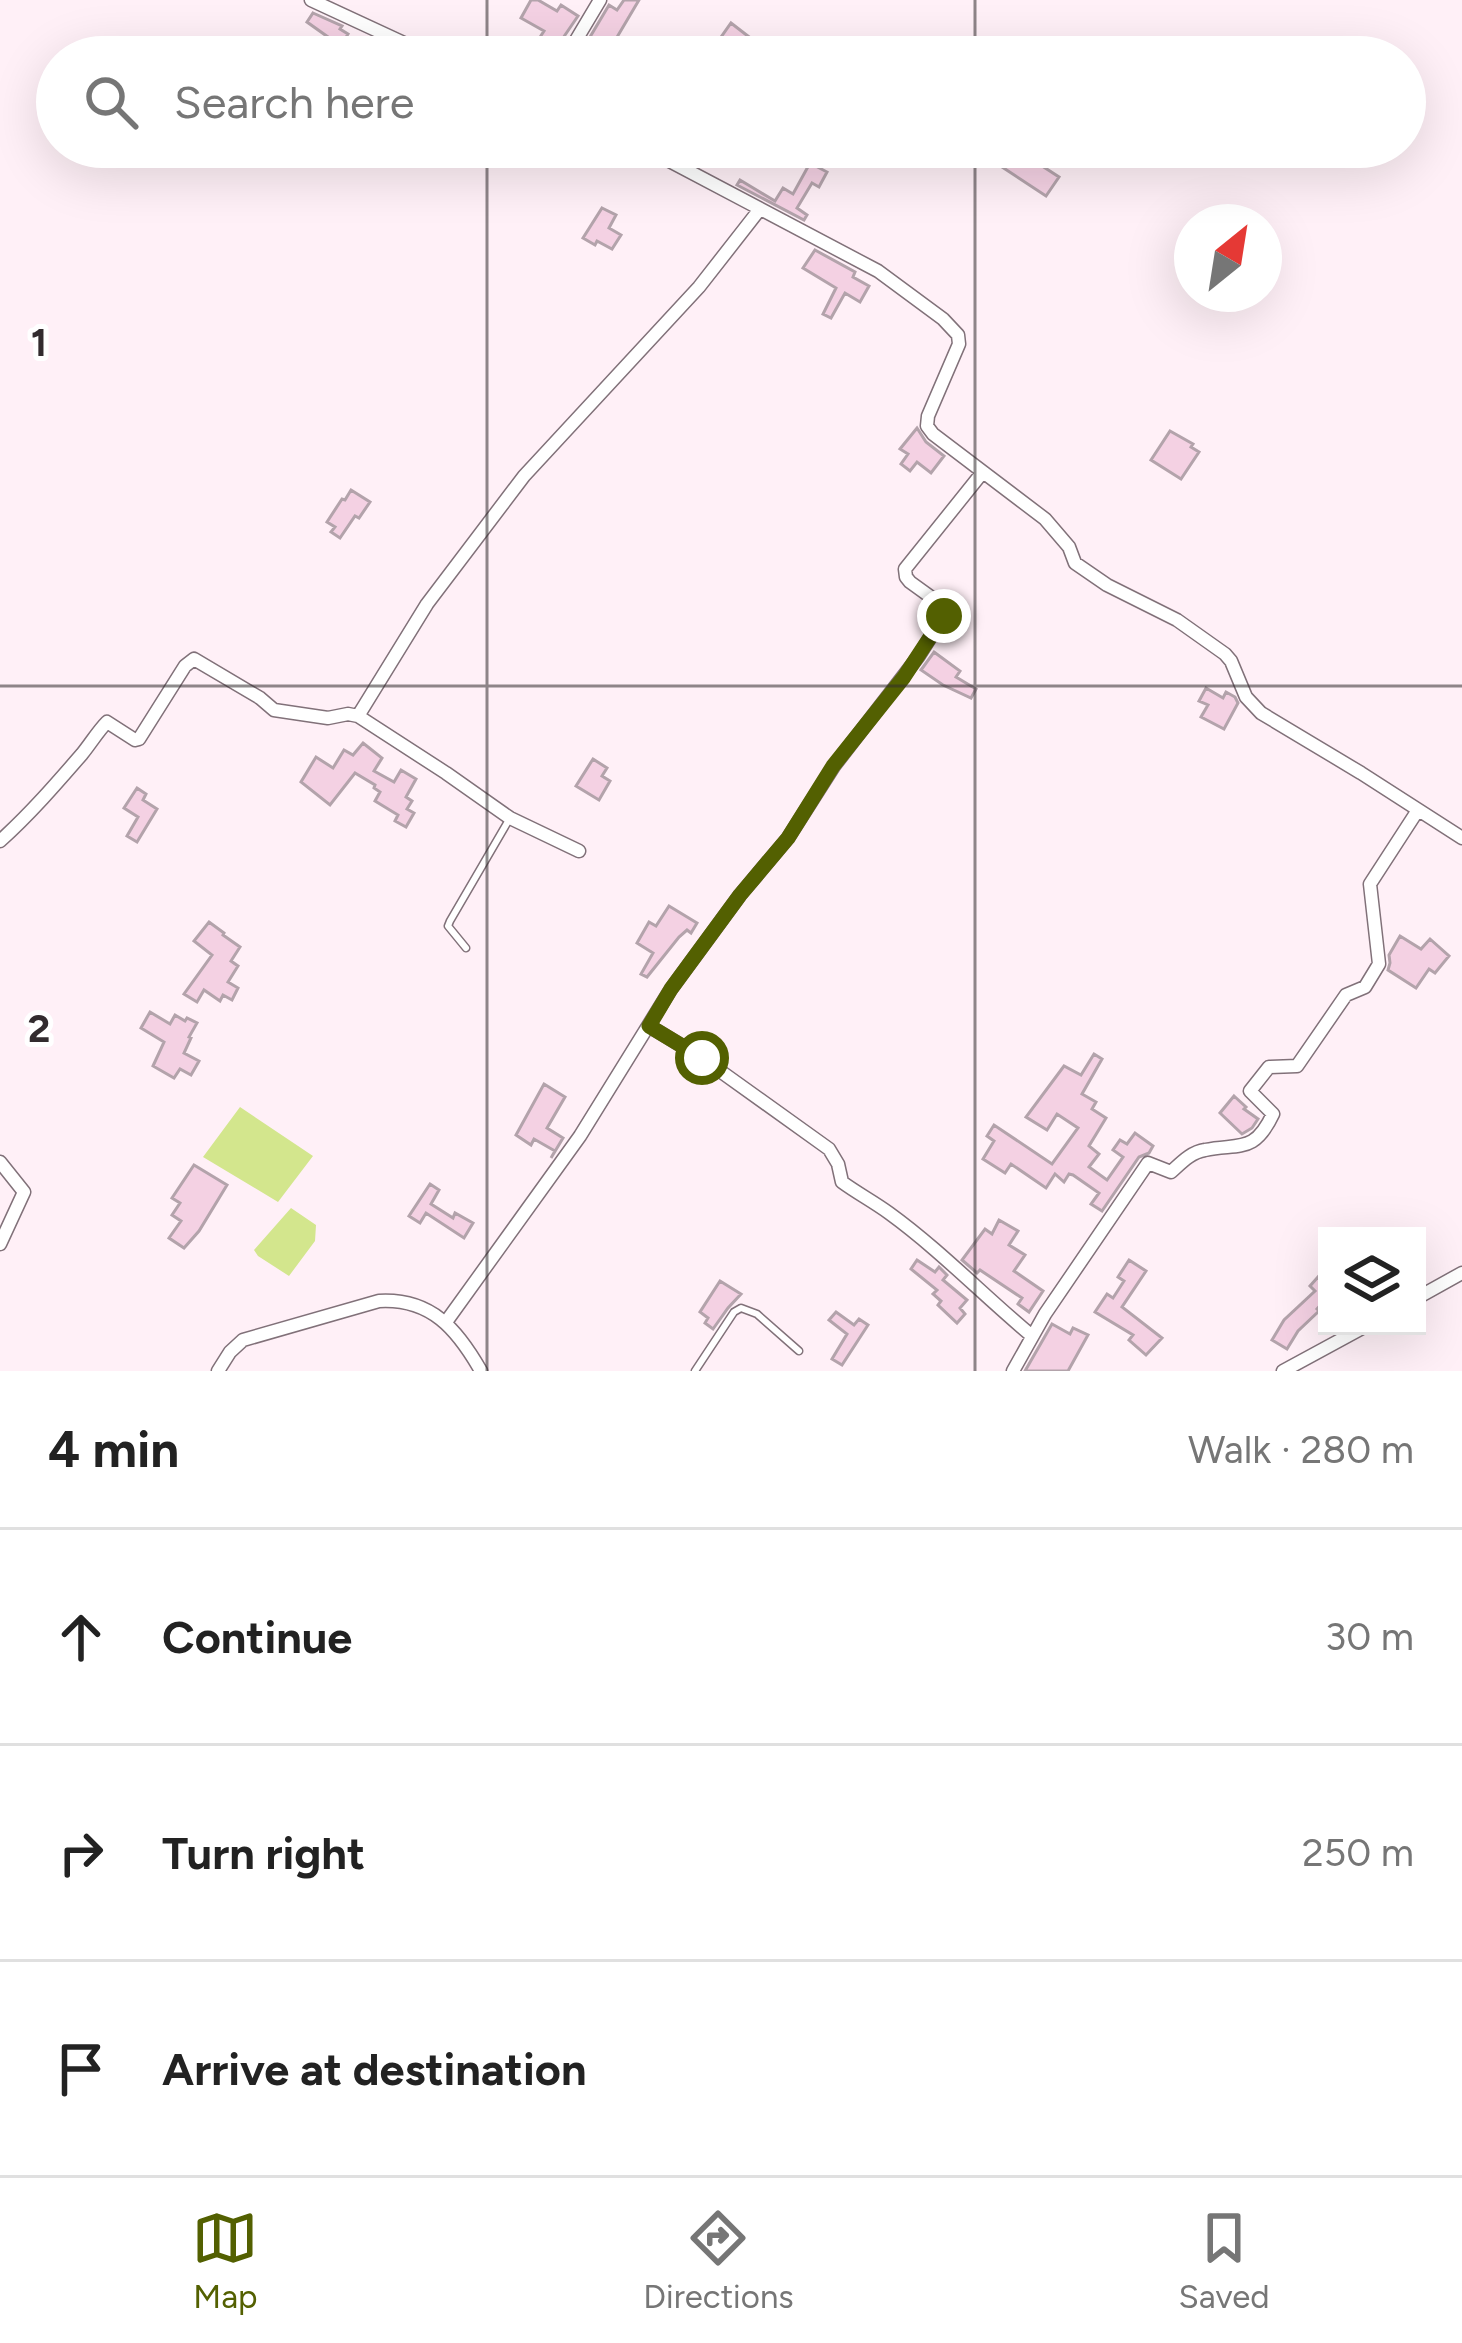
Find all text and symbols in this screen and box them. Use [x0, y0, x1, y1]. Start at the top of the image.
search box [36, 36, 1426, 168]
icon: search [78, 69, 144, 135]
text: Search here [174, 75, 414, 129]
north arrow [1174, 204, 1282, 312]
text: 1 [31, 319, 47, 366]
route end [917, 589, 971, 643]
text: 2 [28, 1005, 50, 1052]
route start [675, 1031, 729, 1085]
map controls [1318, 1227, 1426, 1335]
button: layers [1318, 1227, 1426, 1335]
text: 4 min [48, 1419, 179, 1480]
text: Walk · 280 m [1188, 1426, 1414, 1473]
icon: ahead [48, 1604, 114, 1670]
text: Continue [162, 1610, 352, 1664]
text: 30 m [1325, 1613, 1414, 1660]
icon: right [48, 1820, 114, 1886]
text: Turn right [162, 1826, 365, 1880]
text: 250 m [1302, 1829, 1414, 1876]
icon: arrive [48, 2036, 114, 2102]
text: Arrive at destination [162, 2042, 586, 2096]
tab: Map [192, 2205, 258, 2316]
tab: Directions [643, 2205, 794, 2316]
tab: Saved [1179, 2205, 1270, 2316]

